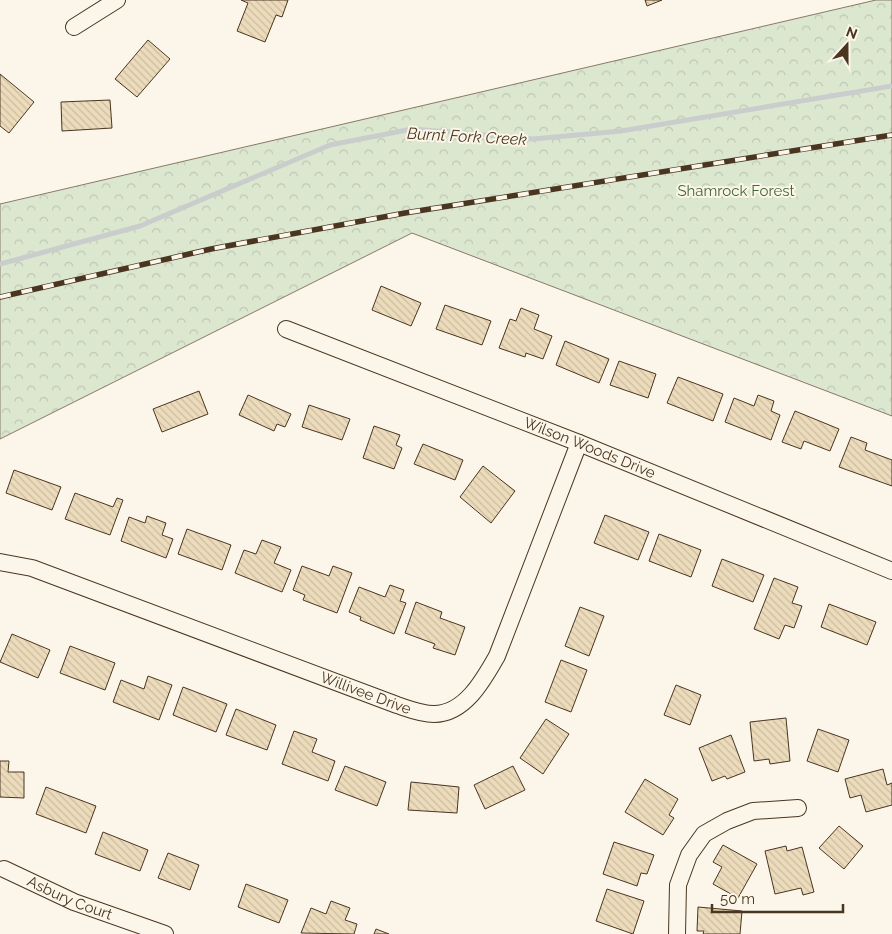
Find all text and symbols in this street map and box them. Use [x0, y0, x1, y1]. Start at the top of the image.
north arrow [822, 20, 872, 70]
text: N [844, 23, 860, 42]
water label: Burnt Fork Creek [407, 124, 528, 149]
park label: Shamrock Forest [677, 182, 795, 200]
street label: Wilson Woods Drive [521, 413, 658, 482]
street label: Willivee Drive [318, 668, 414, 718]
street label: Asbury Court [24, 872, 115, 924]
scale bar [712, 882, 843, 914]
text: 50 m [720, 890, 755, 908]

